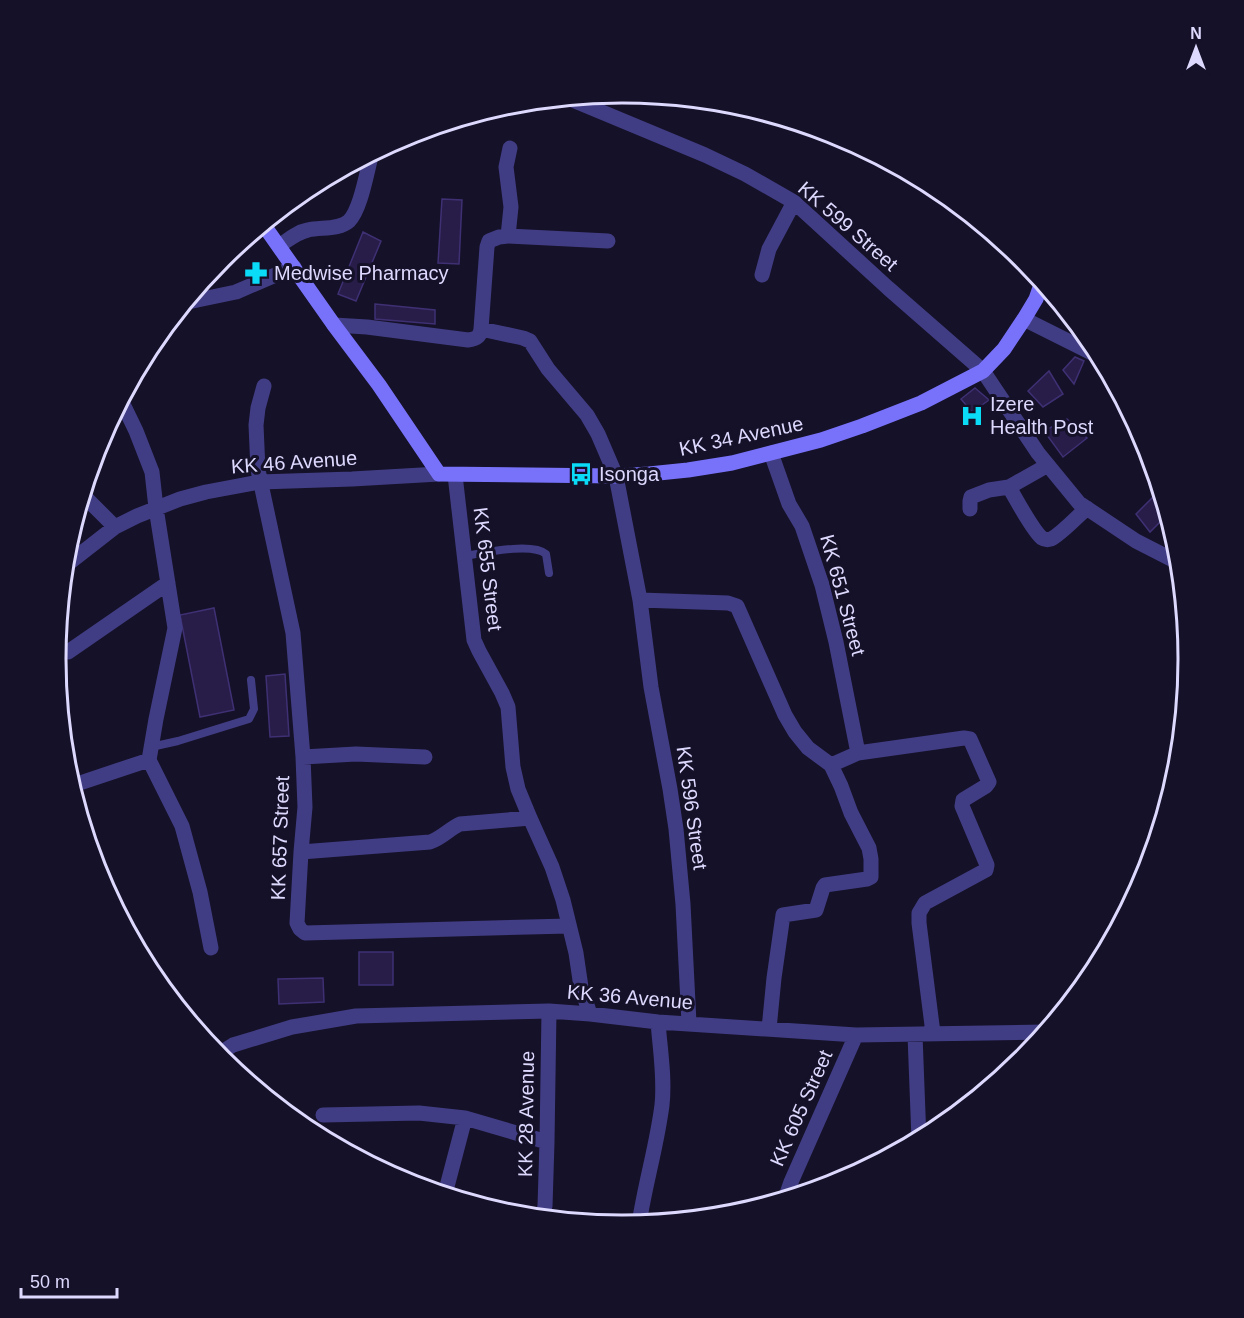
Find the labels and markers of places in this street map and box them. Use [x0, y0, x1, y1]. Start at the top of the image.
pharmacy icon: Medwise Pharmacy [243, 260, 269, 286]
place label: Medwise Pharmacy [274, 262, 449, 284]
place label: Izere Health Post [990, 393, 1094, 438]
hospital icon: Izere Health Post [959, 403, 985, 429]
bus stop icon: Isonga [568, 461, 594, 487]
place label: Isonga [599, 463, 660, 485]

